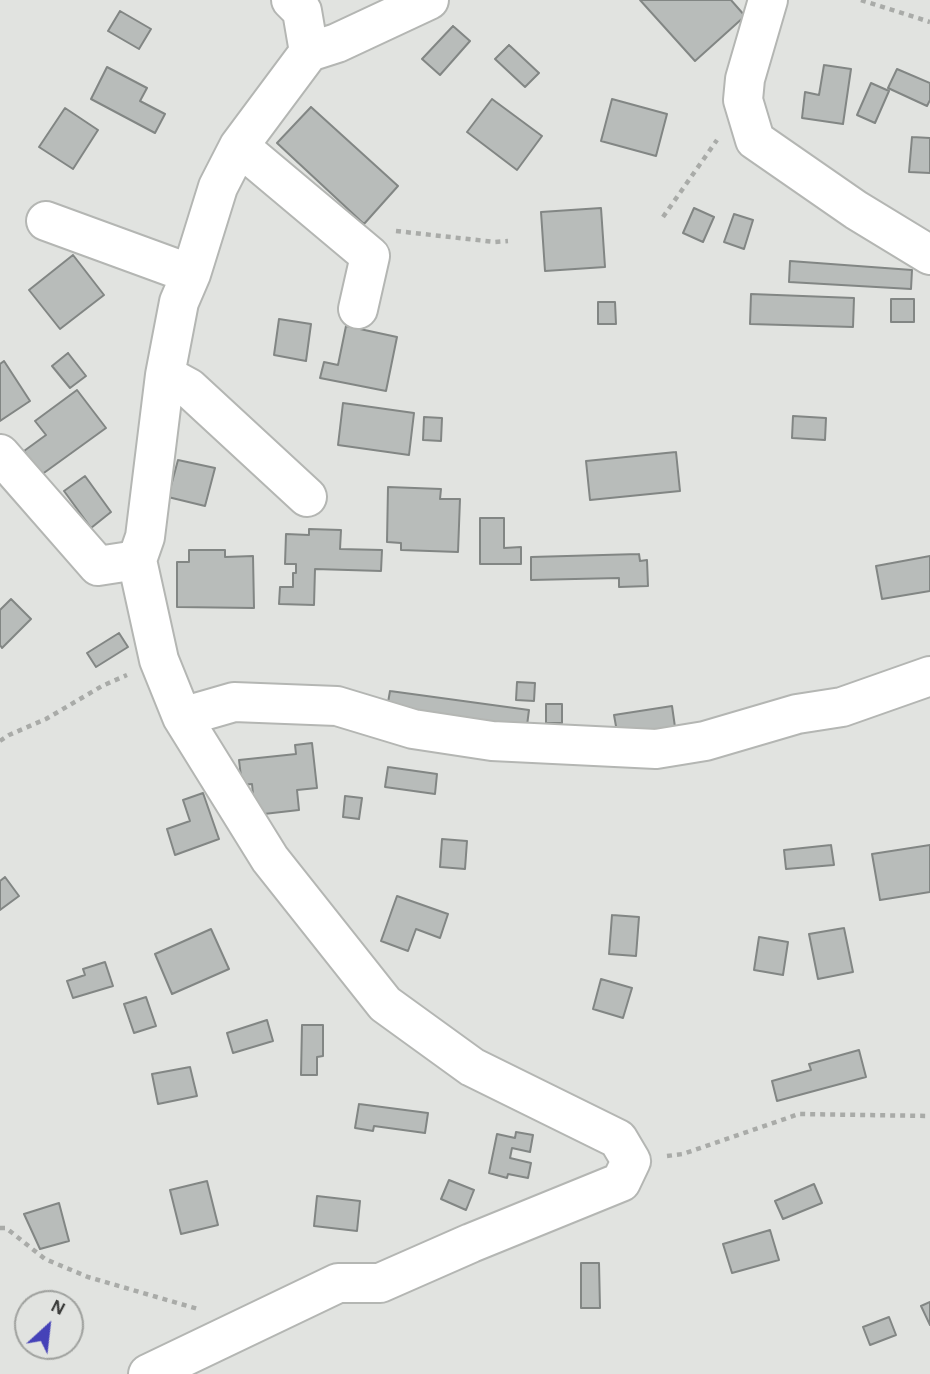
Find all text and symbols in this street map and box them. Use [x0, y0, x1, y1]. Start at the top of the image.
north arrow [14, 1290, 84, 1360]
text: N [48, 1296, 68, 1319]

